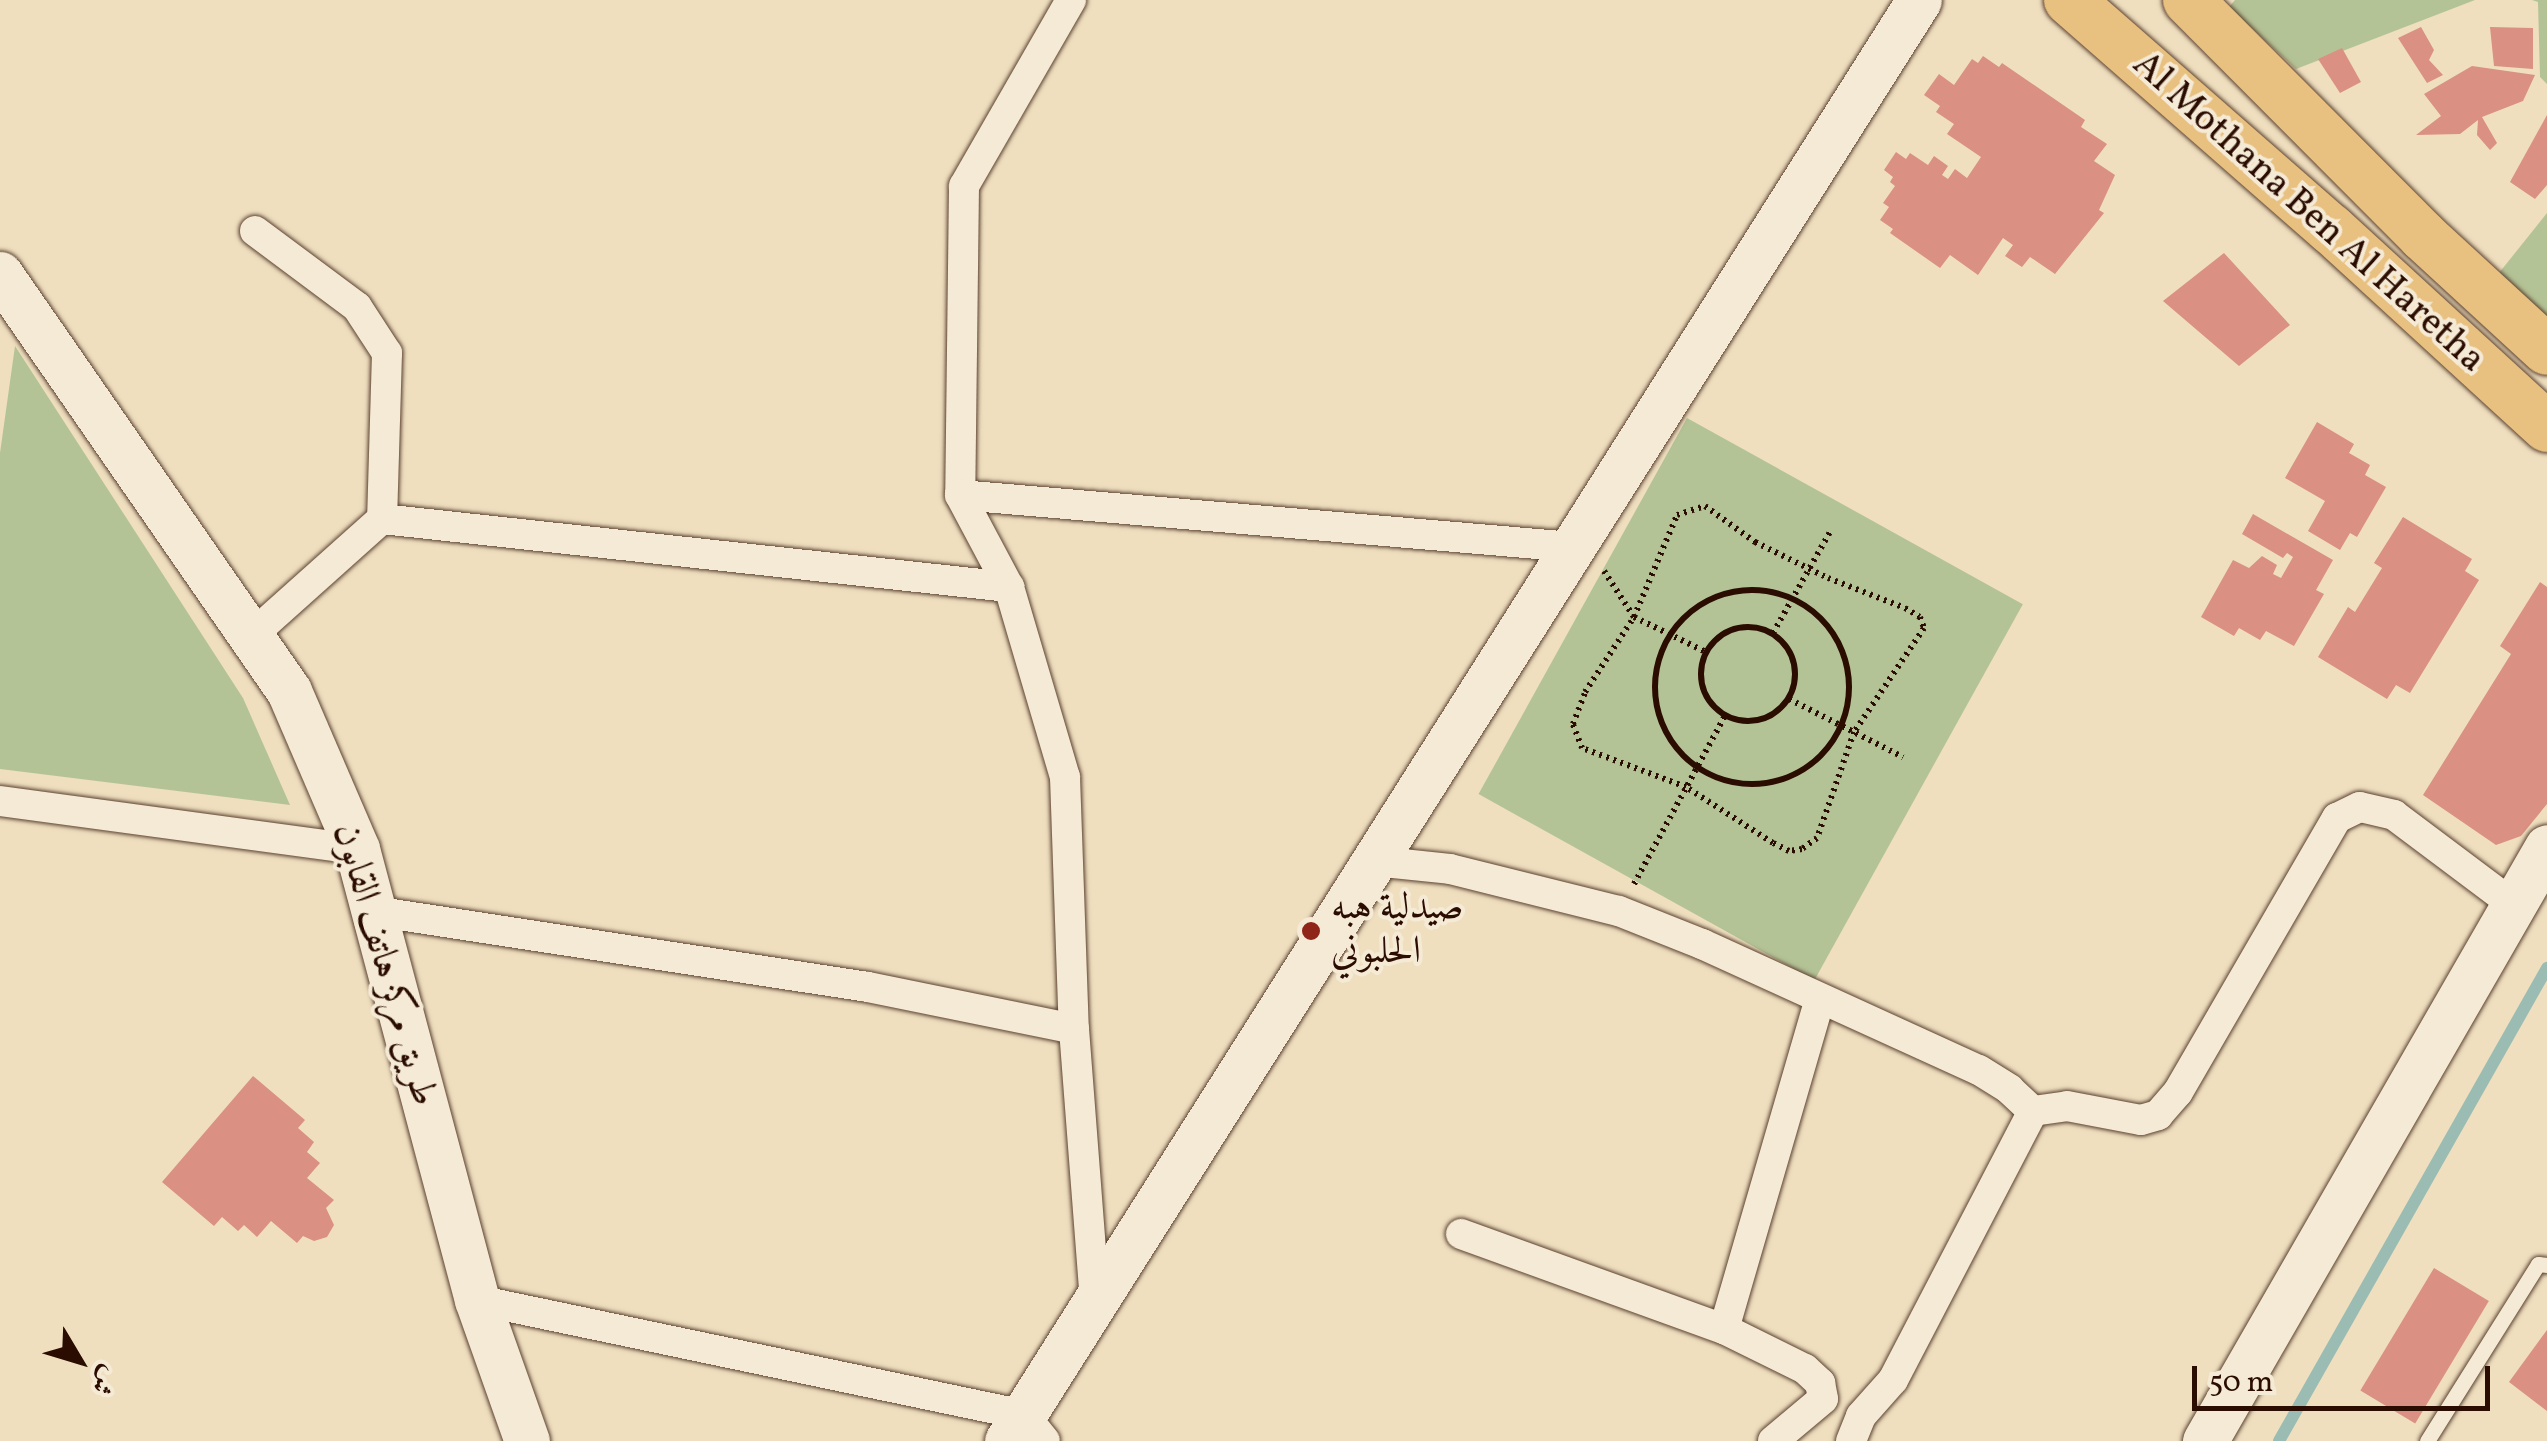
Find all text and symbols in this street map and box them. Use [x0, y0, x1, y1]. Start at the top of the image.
street label: Al Mothana Ben Al Haretha [2122, 43, 2494, 383]
street label: طريق مركز هاتف القابون [322, 818, 446, 1112]
place label: صيدلية هبه الحلبوني [1331, 886, 1463, 976]
marker: صيدلية هبه الحلبوني [1300, 920, 1322, 942]
north arrow [30, 1311, 130, 1411]
scale bar [2197, 1346, 2494, 1408]
text: ش [80, 1357, 128, 1403]
text: 50 m [2209, 1362, 2273, 1404]

